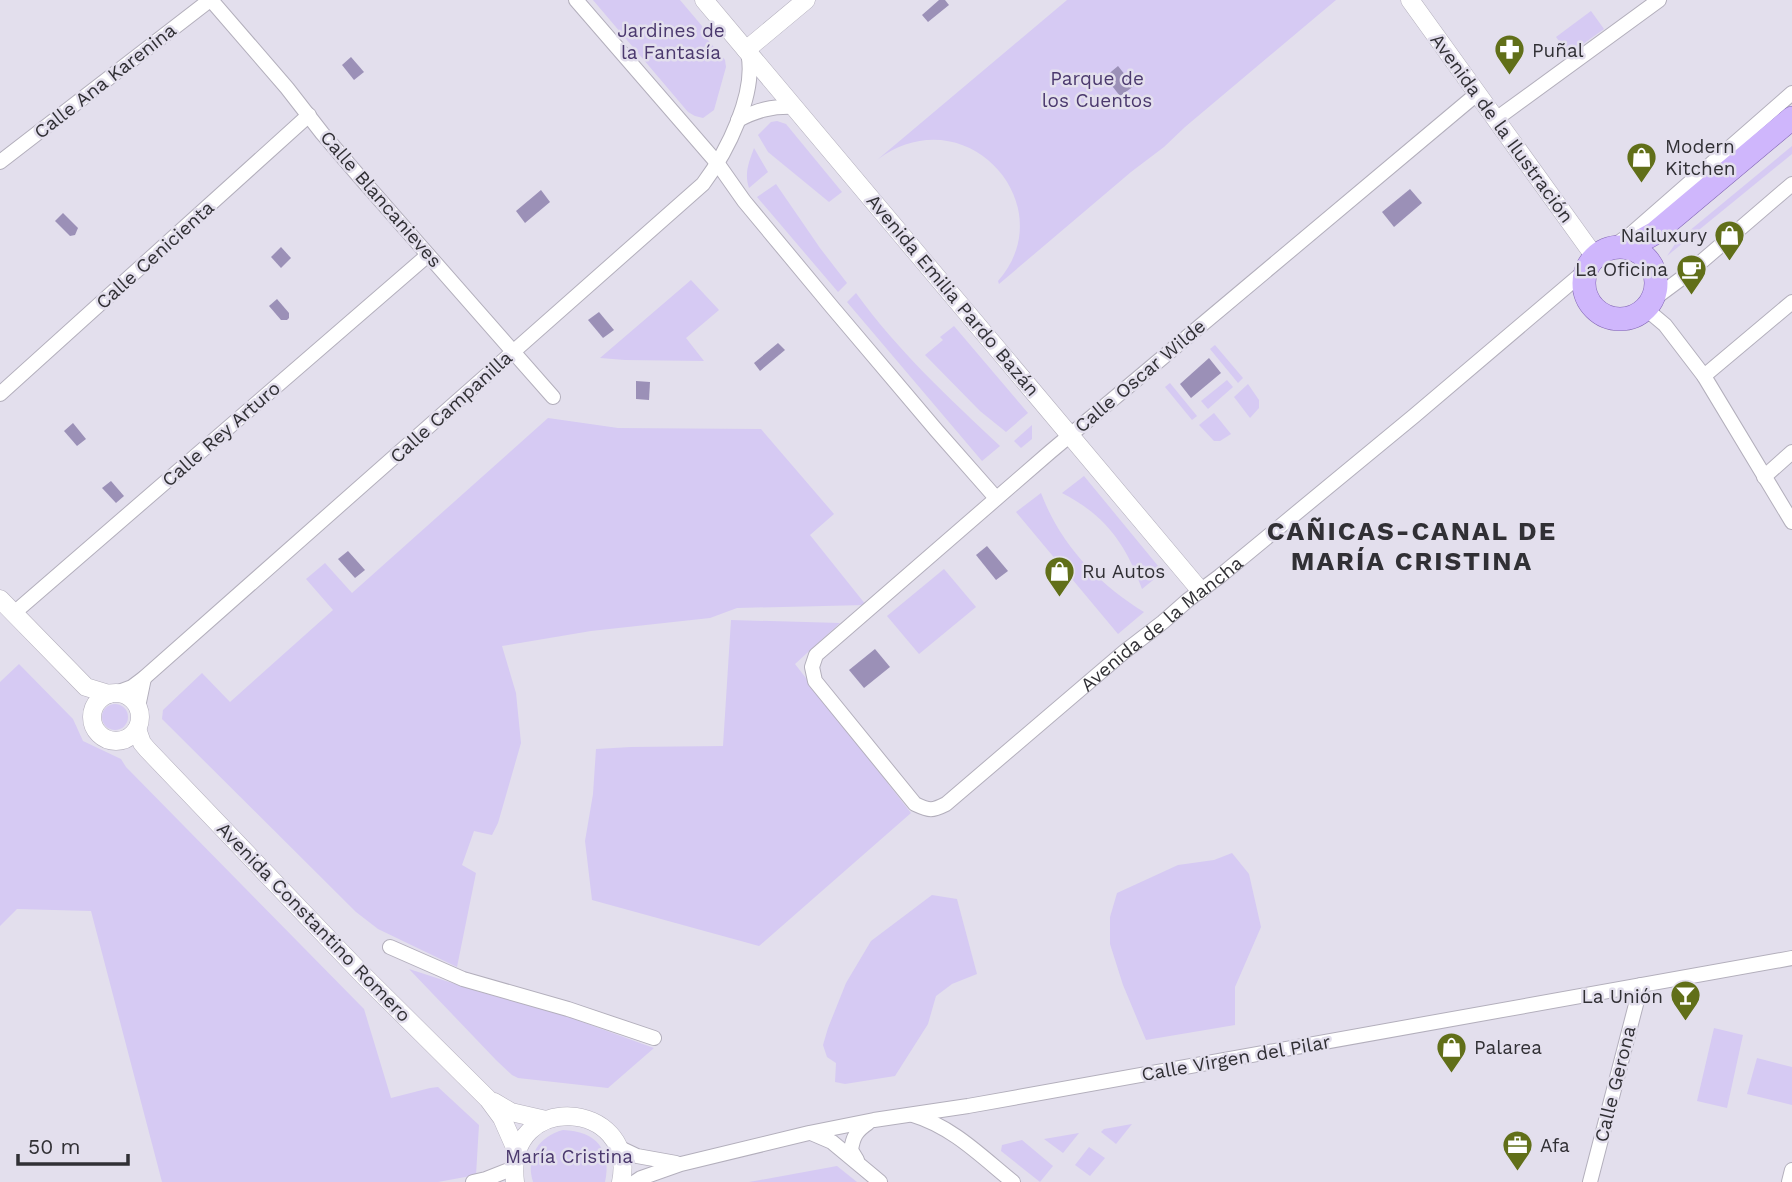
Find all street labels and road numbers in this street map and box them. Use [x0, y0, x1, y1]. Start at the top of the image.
street label: Calle Ana Karenina [29, 18, 181, 144]
street label: Avenida de la Ilustración [1426, 29, 1578, 227]
street label: Calle Blancanieves [315, 126, 447, 272]
street label: Avenida Emilia Pardo Bazán [862, 189, 1044, 401]
street label: Calle Cenicienta [91, 196, 219, 314]
street label: Calle Oscar Wilde [1070, 315, 1210, 437]
street label: Calle Campanilla [385, 346, 517, 468]
street label: Calle Rey Arturo [157, 376, 285, 492]
street label: Avenida de la Mancha [1075, 551, 1247, 696]
street label: Avenida Constantino Romero [212, 817, 416, 1027]
street label: Calle Gerona [1589, 1023, 1641, 1144]
street label: Calle Virgen del Pilar [1140, 1030, 1333, 1086]

